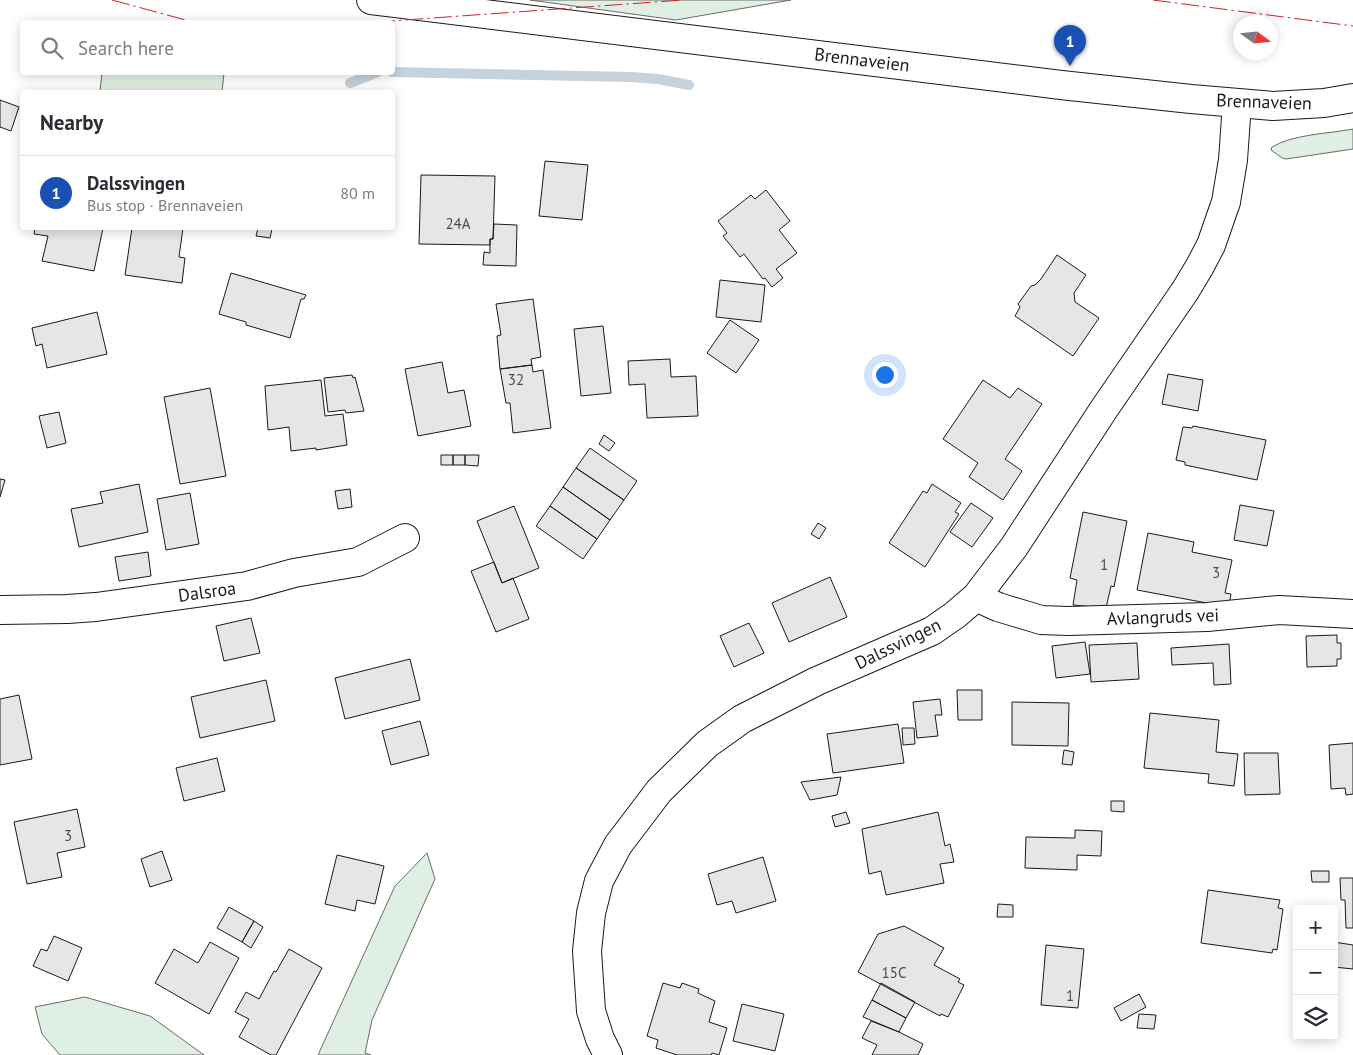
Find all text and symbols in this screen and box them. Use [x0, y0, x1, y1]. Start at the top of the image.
north arrow [1233, 15, 1278, 60]
search box [20, 20, 395, 75]
pin: 1 [1054, 25, 1086, 66]
icon: search [38, 34, 66, 62]
text: Search here [78, 36, 174, 60]
street label: Brennaveien [813, 42, 911, 77]
street label: Brennaveien [1216, 88, 1312, 115]
text: Nearby [40, 109, 103, 136]
text: Dalssvingen [87, 171, 185, 195]
text: 1 [51, 183, 61, 203]
text: 80 m [340, 183, 375, 203]
text: Bus stop · Brennaveien [87, 195, 243, 215]
house number: 24A [445, 214, 471, 233]
your location [872, 362, 898, 388]
house number: 32 [508, 370, 524, 389]
house number: 1 [1100, 555, 1108, 574]
house number: 3 [1212, 563, 1220, 582]
street label: Dalsroa [176, 576, 237, 607]
street label: Avlangruds vei [1106, 603, 1220, 630]
street label: Dalssvingen [851, 613, 945, 674]
house number: 3 [64, 826, 72, 845]
map controls [1293, 905, 1338, 1040]
button: + [1293, 905, 1338, 950]
button: − [1293, 950, 1338, 995]
house number: 15C [882, 963, 906, 982]
house number: 1 [1066, 986, 1074, 1005]
button: layers [1293, 995, 1338, 1040]

